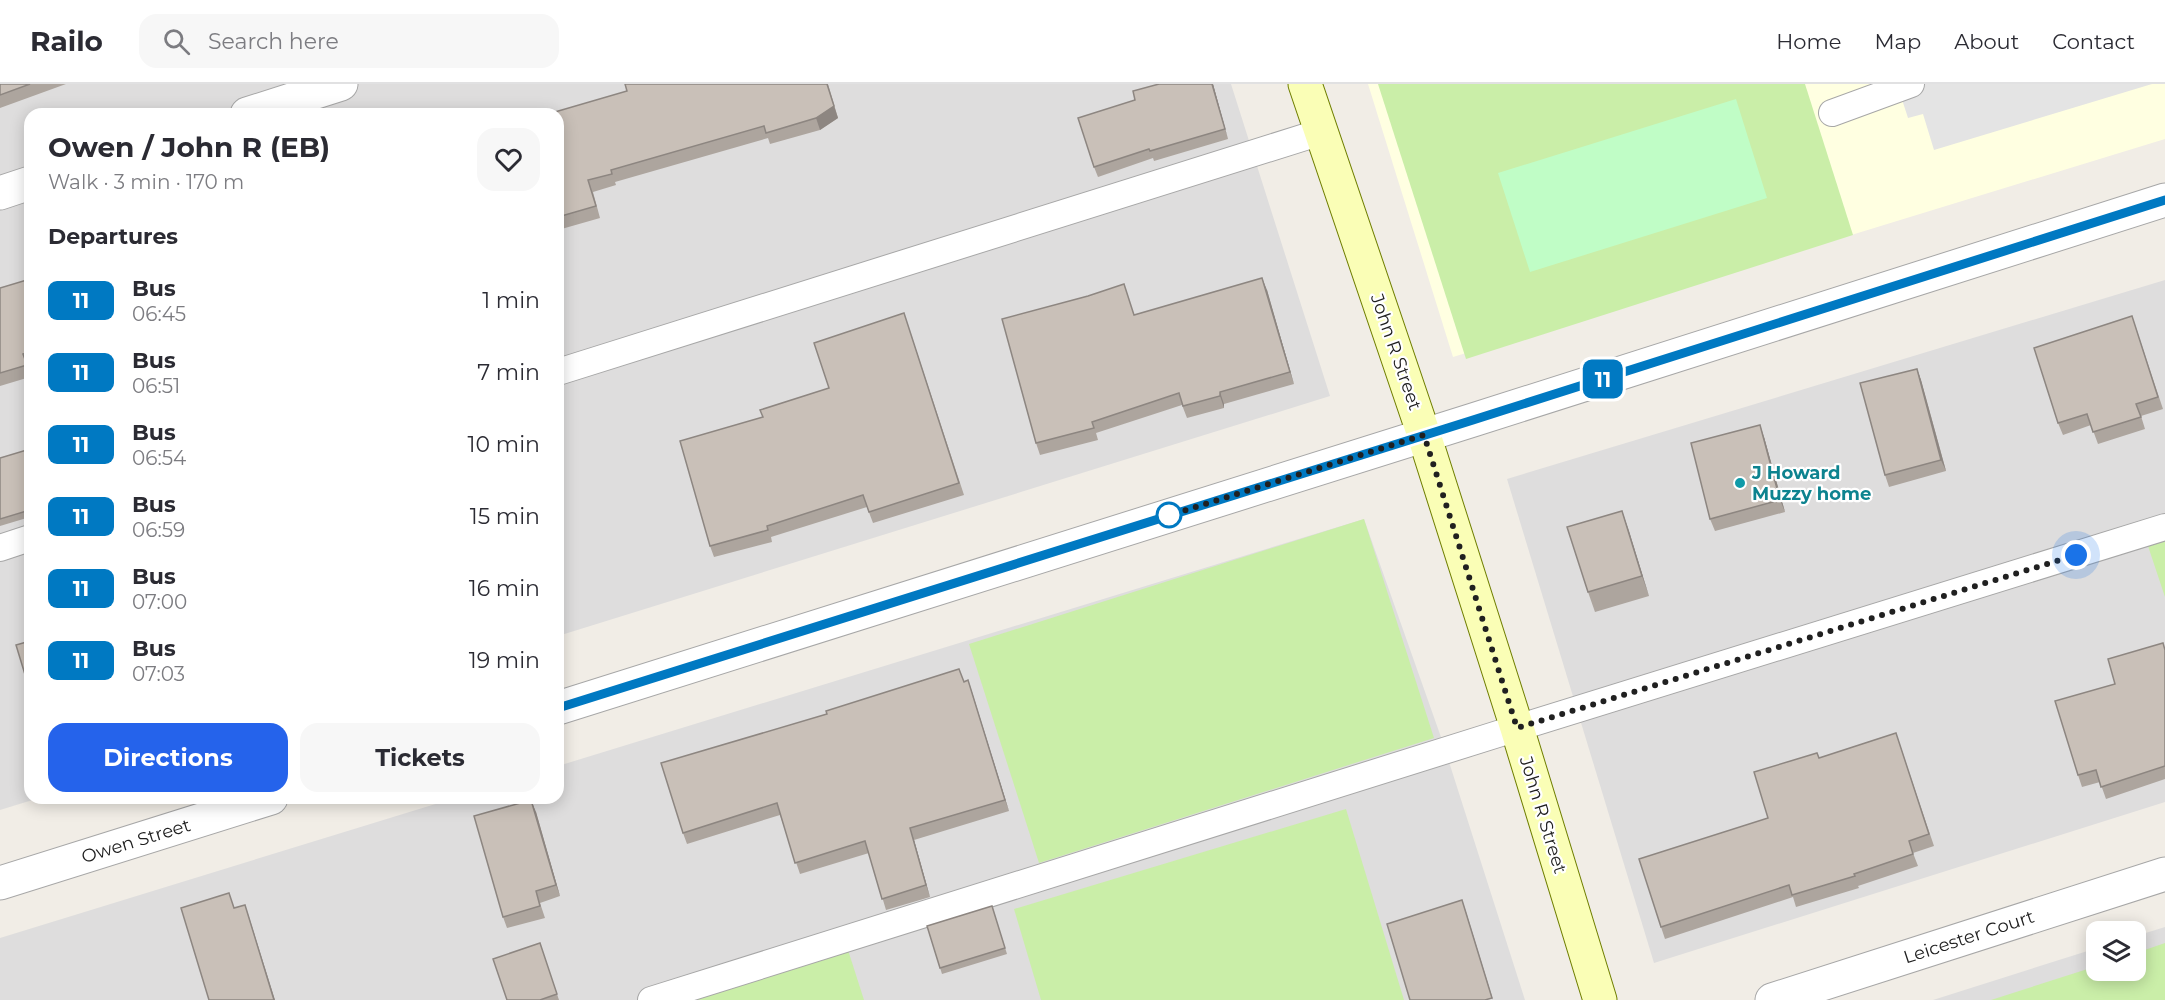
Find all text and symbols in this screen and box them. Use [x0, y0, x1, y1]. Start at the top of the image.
search box [139, 14, 559, 68]
text: Railo [30, 24, 103, 58]
icon: search [160, 25, 193, 58]
text: Search here [208, 28, 339, 55]
text: Home [1776, 29, 1841, 54]
text: Map [1874, 29, 1921, 54]
text: About [1954, 29, 2019, 54]
text: Contact [2052, 29, 2135, 54]
button: heart [477, 128, 540, 191]
text: Owen / John R (EB) [48, 130, 330, 164]
text: Walk · 3 min · 170 m [48, 170, 244, 194]
text: Departures [48, 223, 178, 250]
text: Bus [132, 275, 176, 302]
text: 1 min [482, 287, 540, 314]
text: 11 [73, 288, 89, 313]
street label: John R Street [1365, 290, 1426, 413]
text: 06:45 [132, 302, 186, 326]
text: Bus [132, 347, 176, 374]
text: 7 min [477, 359, 540, 386]
text: 11 [73, 360, 89, 385]
line badge: 11 [1576, 360, 1630, 398]
text: 11 [1595, 367, 1611, 392]
text: 06:51 [132, 374, 180, 398]
text: Bus [132, 419, 176, 446]
text: 10 min [468, 431, 540, 458]
text: 11 [73, 432, 89, 457]
text: 06:54 [132, 446, 186, 470]
place label: J Howard Muzzy home [1751, 462, 1871, 505]
marker: J Howard Muzzy home [1733, 476, 1747, 490]
text: Bus [132, 491, 176, 518]
unlabelled marker [1156, 502, 1182, 528]
text: 15 min [470, 503, 540, 530]
text: 11 [73, 504, 89, 529]
text: 06:59 [132, 518, 185, 542]
your location [2061, 540, 2091, 570]
text: Bus [132, 563, 176, 590]
text: 16 min [469, 575, 540, 602]
text: 11 [73, 576, 89, 601]
text: 07:00 [132, 590, 187, 614]
text: Bus [132, 635, 176, 662]
text: 19 min [469, 647, 540, 674]
text: 11 [73, 648, 89, 673]
text: 07:03 [132, 662, 185, 686]
button: Directions [48, 723, 288, 792]
button: Tickets [300, 723, 540, 792]
street label: John R Street [1514, 753, 1571, 876]
street label: Owen Street [79, 814, 193, 868]
street label: Leicester Court [1901, 906, 2037, 968]
map controls [2086, 921, 2146, 981]
button: layers [2086, 921, 2146, 981]

